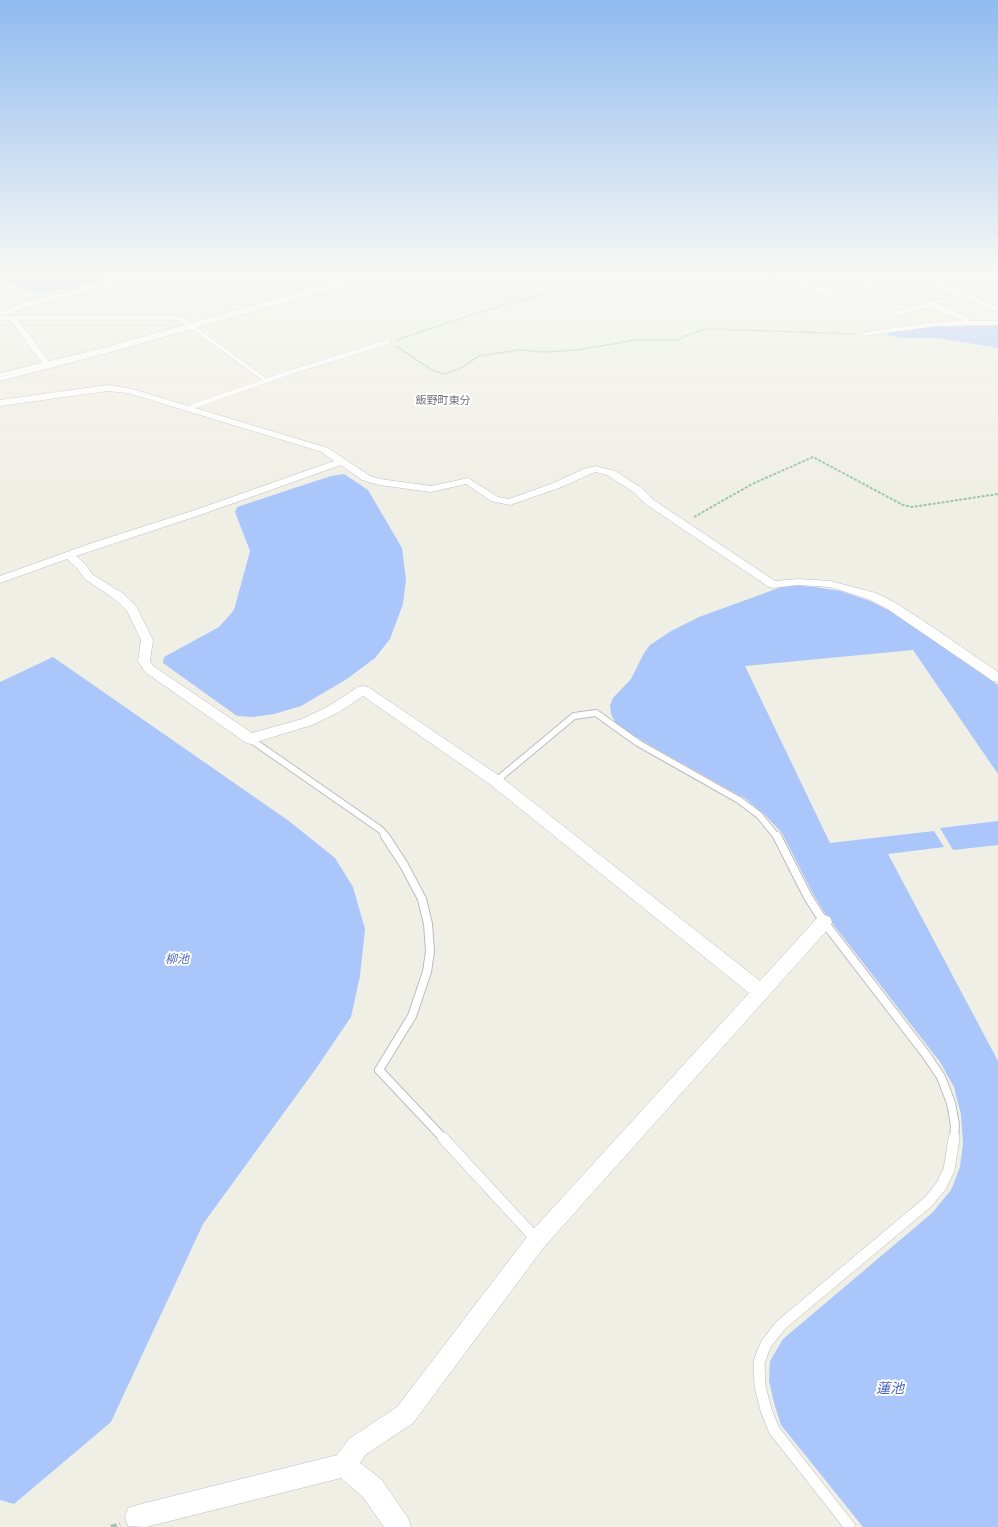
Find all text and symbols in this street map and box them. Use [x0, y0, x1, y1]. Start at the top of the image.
district label: 飯野町東分 [416, 394, 470, 408]
water label: 柳池 [165, 952, 189, 966]
water label: 蓮池 [876, 1381, 904, 1397]

